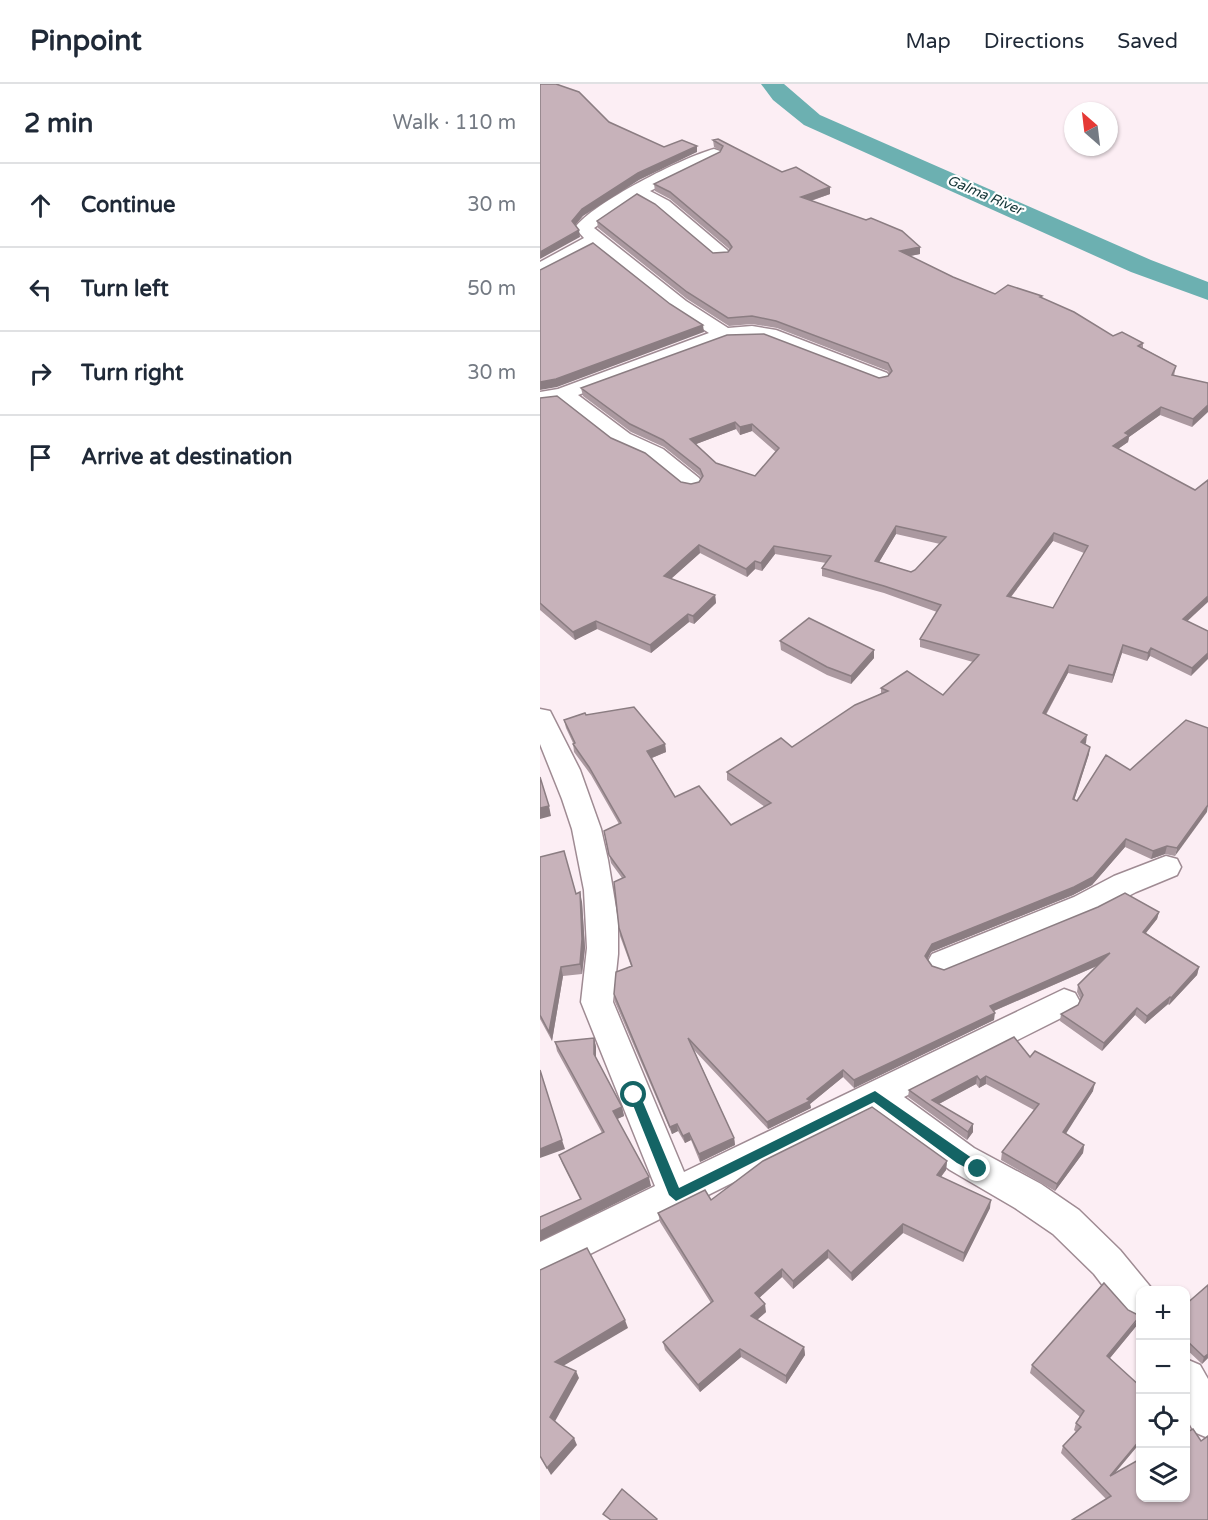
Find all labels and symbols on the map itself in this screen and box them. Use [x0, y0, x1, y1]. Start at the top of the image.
north arrow [1064, 102, 1118, 156]
water label: Galma River [945, 171, 1027, 219]
route start [620, 1081, 646, 1107]
route end [964, 1155, 990, 1181]

